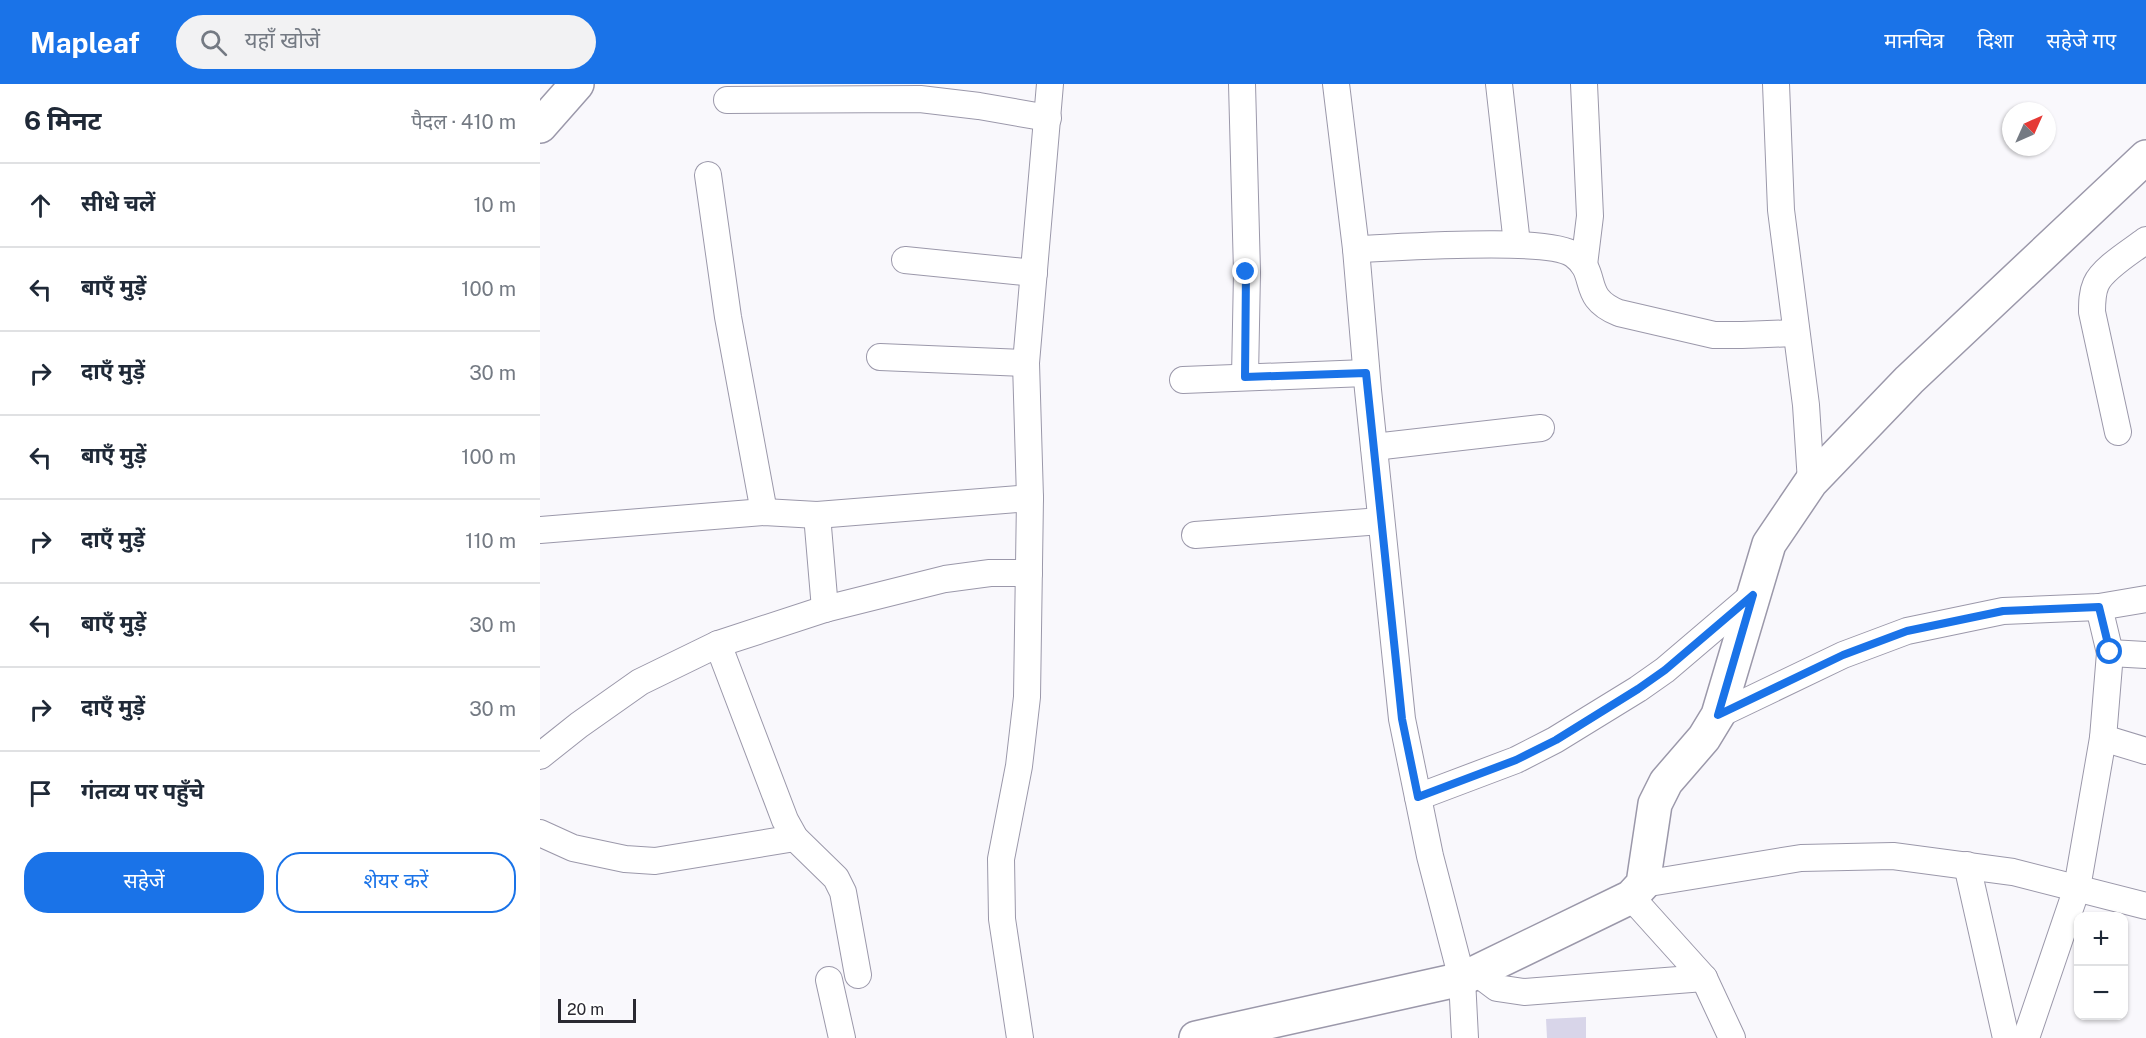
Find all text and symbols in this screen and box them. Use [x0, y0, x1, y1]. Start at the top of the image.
search box [176, 15, 596, 69]
text: Mapleaf [30, 26, 140, 59]
icon: search [197, 26, 230, 59]
text: यहाँ खोजें [245, 27, 320, 53]
text: मानचित्र [1884, 28, 1944, 53]
text: दिशा [1977, 28, 2014, 53]
text: सहेजे गए [2047, 28, 2116, 53]
north arrow [2002, 102, 2056, 156]
text: 6 मिनट [24, 105, 102, 136]
text: पैदल · 410 m [411, 110, 516, 134]
icon: ahead [24, 189, 57, 222]
text: सीधे चलें [81, 190, 155, 216]
text: 10 m [473, 193, 516, 217]
route end [1232, 258, 1258, 284]
icon: left [24, 273, 57, 306]
text: बाएँ मुड़ें [81, 274, 146, 300]
text: 100 m [461, 277, 516, 301]
icon: right [24, 357, 57, 390]
text: दाएँ मुड़ें [81, 358, 145, 384]
text: 30 m [469, 361, 516, 385]
icon: left [24, 441, 57, 474]
text: बाएँ मुड़ें [81, 442, 146, 468]
text: 100 m [461, 445, 516, 469]
icon: right [24, 525, 57, 558]
text: दाएँ मुड़ें [81, 526, 145, 552]
text: 110 m [465, 529, 516, 553]
icon: left [24, 609, 57, 642]
text: बाएँ मुड़ें [81, 610, 146, 636]
text: 30 m [469, 613, 516, 637]
route start [2096, 638, 2122, 664]
icon: right [24, 693, 57, 726]
text: दाएँ मुड़ें [81, 694, 145, 720]
text: 30 m [469, 697, 516, 721]
icon: arrive [24, 777, 57, 810]
text: गंतव्य पर पहुँचे [81, 778, 204, 804]
button: सहेजें [24, 852, 264, 913]
button: शेयर करें [276, 852, 516, 913]
map controls [2074, 912, 2128, 1020]
button: + [2074, 912, 2128, 966]
button: − [2074, 966, 2128, 1020]
scale bar [558, 996, 636, 1024]
text: 20 m [567, 1000, 604, 1019]

